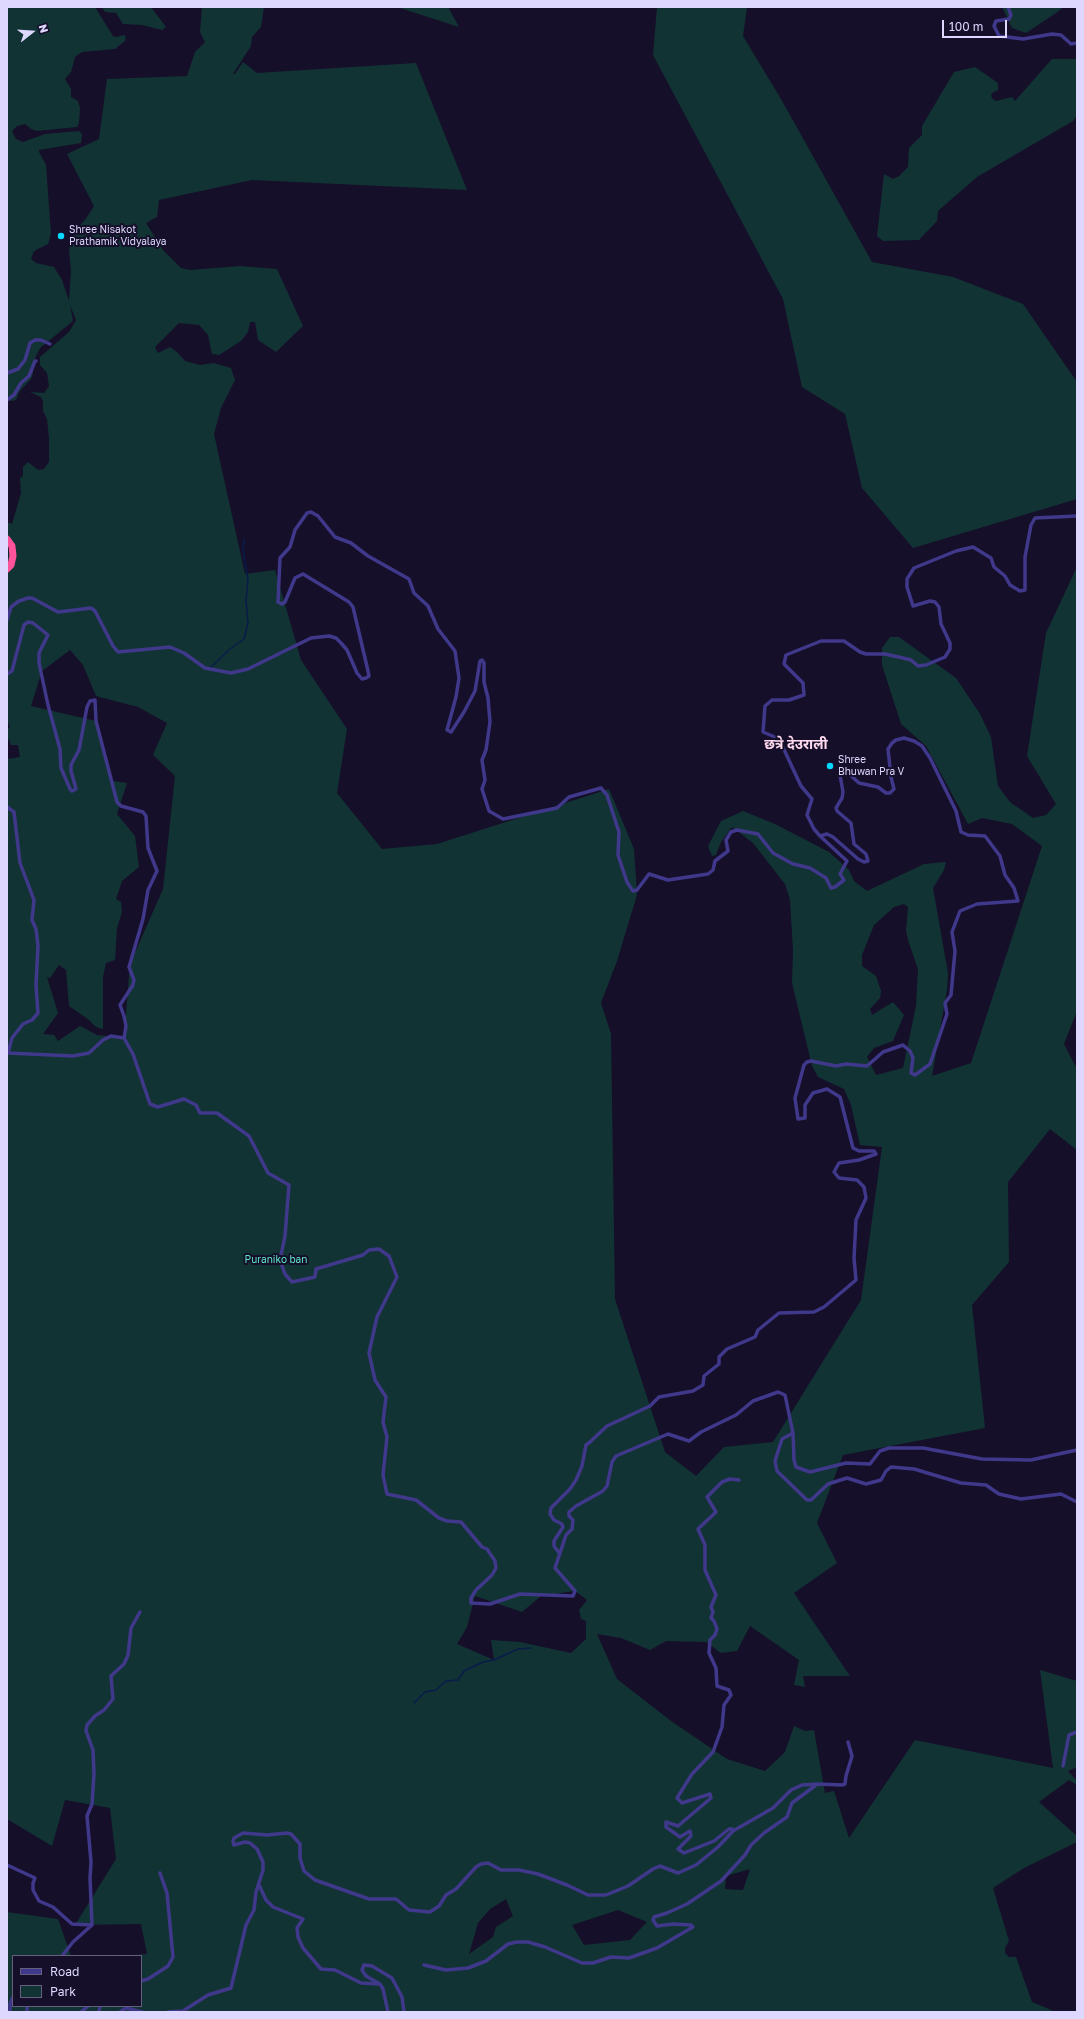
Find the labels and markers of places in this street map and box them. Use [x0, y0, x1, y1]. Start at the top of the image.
place label: Shree Nisakot Prathamik Vidyalaya [69, 224, 166, 248]
marker: Shree Nisakot Prathamik Vidyalaya [56, 231, 66, 241]
place label: Shree Bhuwan Pra V [838, 754, 904, 778]
marker: Shree Bhuwan Pra V [825, 761, 835, 771]

